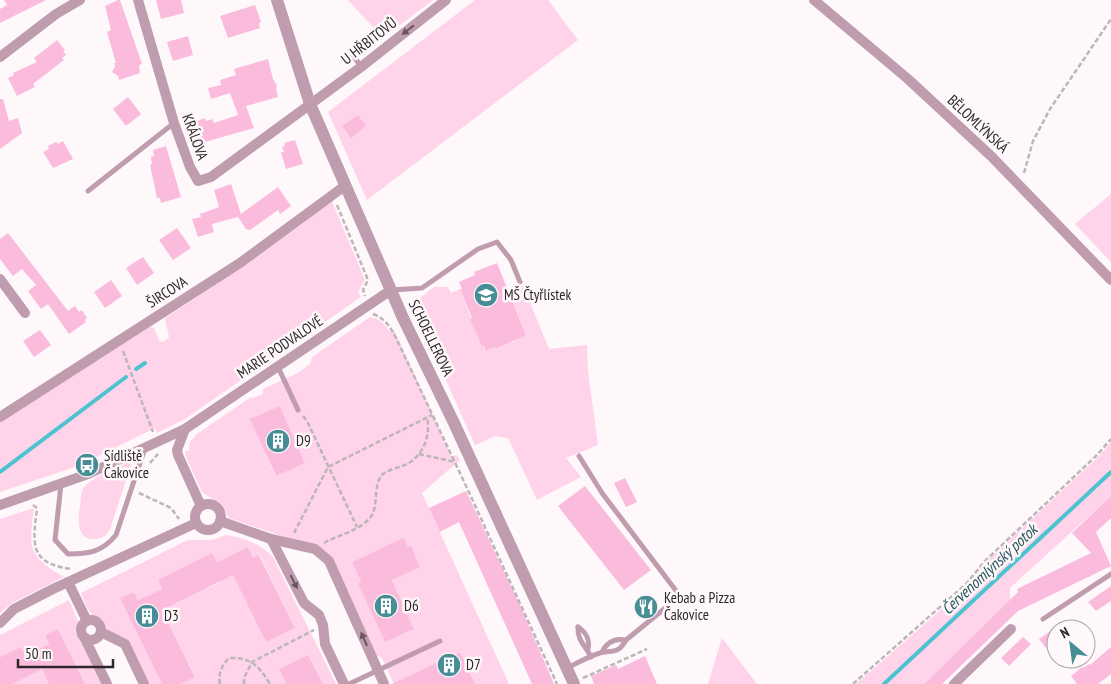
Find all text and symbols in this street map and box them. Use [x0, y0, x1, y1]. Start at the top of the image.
street label: U HŘBITOVŮ [337, 13, 400, 68]
one-way arrow [401, 25, 415, 35]
street label: BĚLOMLÝNSKÁ [944, 90, 1014, 157]
street label: KRÁLOVA [178, 111, 213, 164]
street label: ŠIRCOVA [143, 271, 191, 312]
school or university icon: MŠ Čtyřlístek [473, 282, 499, 308]
place label: MŠ Čtyřlístek [504, 285, 571, 304]
street label: SCHOELLEROVA [405, 296, 459, 380]
street label: MARIE PODVALOVÉ [233, 311, 326, 382]
building icon: D9 [265, 428, 291, 454]
place label: D9 [296, 431, 311, 450]
place label: Sídliště Čakovice [104, 446, 149, 482]
bus stop icon: Sídliště Čakovice [74, 452, 100, 478]
water label: Červenomlýnský potok [937, 518, 1042, 618]
one-way arrow [290, 575, 298, 589]
place label: Kebab a Pizza Čakovice [664, 588, 735, 624]
building icon: D6 [373, 593, 399, 619]
restaurant icon: Kebab a Pizza Čakovice [633, 594, 659, 620]
place label: D6 [404, 596, 419, 615]
building icon: D3 [134, 603, 160, 629]
place label: D3 [164, 606, 179, 625]
north arrow [1046, 619, 1096, 669]
text: N [1057, 623, 1072, 642]
one-way arrow [360, 632, 368, 646]
scale bar [18, 636, 112, 668]
text: 50 m [25, 644, 51, 663]
building icon: D7 [436, 652, 462, 678]
place label: D7 [466, 655, 481, 674]

